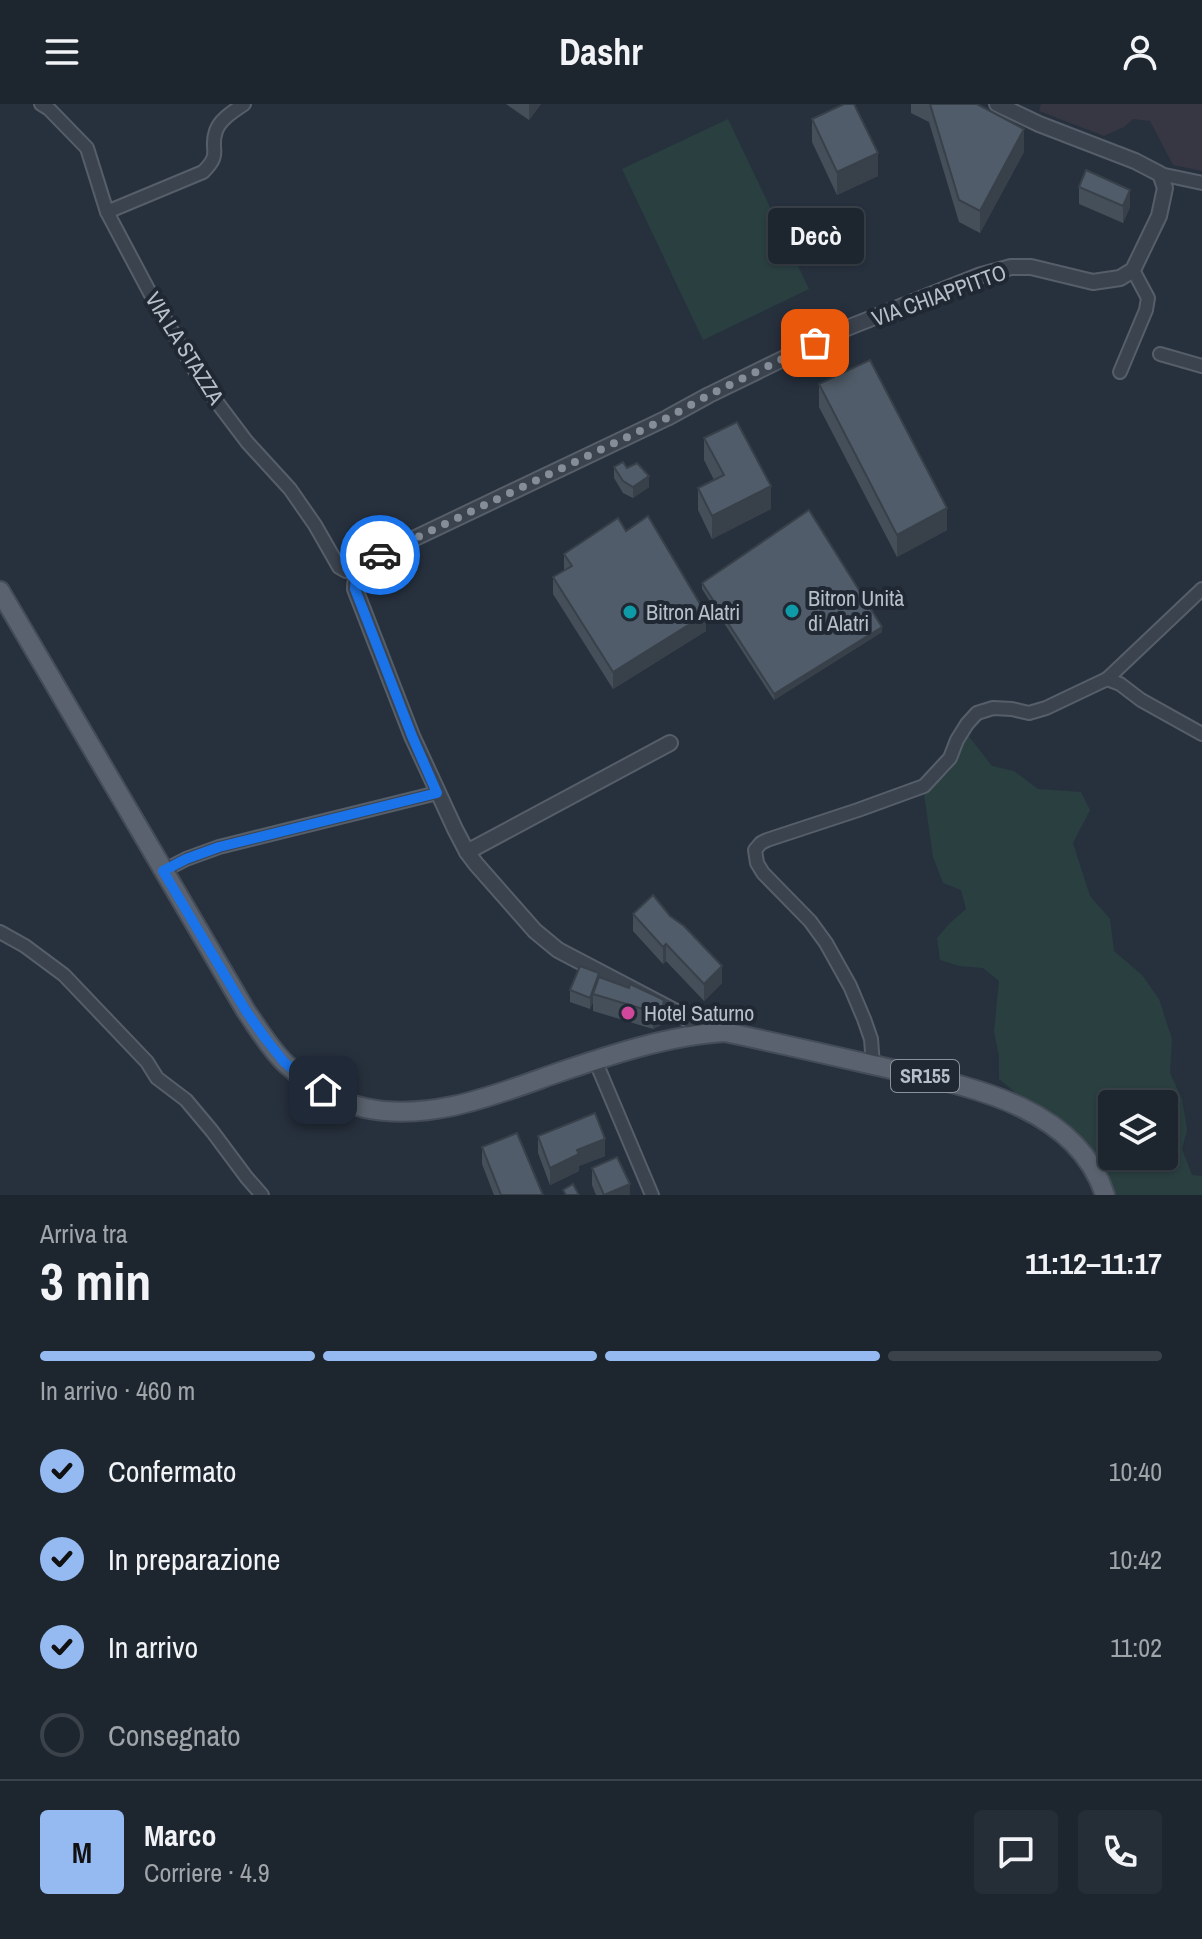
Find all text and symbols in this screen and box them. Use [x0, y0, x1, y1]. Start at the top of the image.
text: Dashr [559, 28, 643, 76]
icon: menu [40, 30, 84, 74]
icon: person [1118, 30, 1162, 74]
callout: Decò [767, 207, 863, 263]
text: Decò [790, 218, 842, 253]
street label: VIA CHIAPPITTO [868, 257, 1010, 333]
street label: VIA LA STAZZA [139, 286, 232, 411]
pin [781, 309, 849, 377]
icon: bag [793, 321, 837, 365]
courier [340, 515, 420, 595]
icon: car [358, 533, 402, 577]
place label: Bitron Unità di Alatri [808, 583, 904, 638]
place label: Bitron Alatri [646, 597, 740, 627]
marker: Bitron Unità di Alatri [783, 602, 801, 620]
marker: Bitron Alatri [621, 603, 639, 621]
place label: Hotel Saturno [644, 998, 754, 1028]
marker: Hotel Saturno [619, 1004, 637, 1022]
pin [289, 1056, 357, 1124]
road number: SR155 [891, 1060, 959, 1092]
icon: home [301, 1068, 345, 1112]
map controls [1098, 1090, 1178, 1170]
button: layers [1098, 1090, 1178, 1170]
text: Arriva tra [40, 1216, 128, 1251]
text: 11:12–11:17 [1025, 1243, 1162, 1283]
text: 3 min [40, 1246, 151, 1316]
text: In arrivo · 460 m [40, 1373, 195, 1408]
icon: check [40, 1449, 84, 1493]
text: Confermato [108, 1451, 237, 1491]
text: 10:40 [1109, 1454, 1162, 1489]
icon: check [40, 1537, 84, 1581]
text: In preparazione [108, 1539, 280, 1579]
text: 10:42 [1109, 1542, 1162, 1577]
icon: check [40, 1625, 84, 1669]
text: In arrivo [108, 1627, 198, 1667]
text: 11:02 [1110, 1630, 1162, 1665]
text: Consegnato [108, 1715, 241, 1755]
button: chat [974, 1810, 1058, 1894]
button: phone [1078, 1810, 1162, 1894]
text: Marco [144, 1815, 216, 1855]
text: M [72, 1832, 92, 1872]
text: Corriere · 4.9 [144, 1855, 270, 1890]

